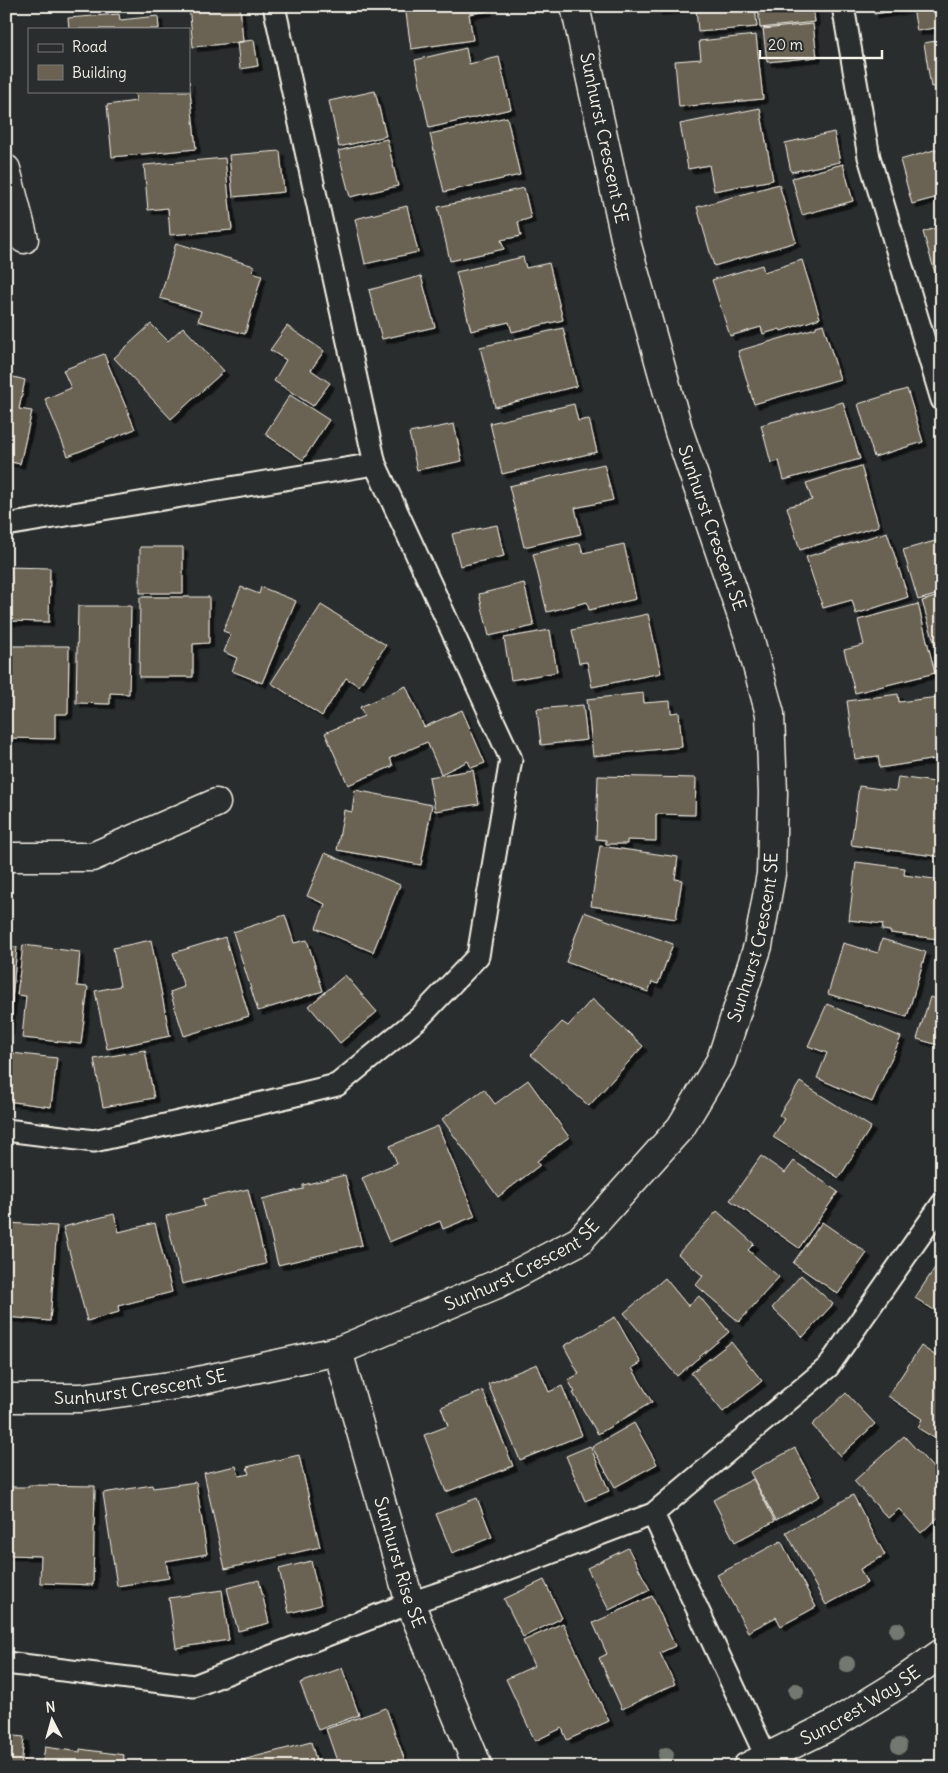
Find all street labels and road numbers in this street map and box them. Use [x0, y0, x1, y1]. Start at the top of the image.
street label: Sunhurst Crescent SE [575, 50, 634, 225]
street label: Sunhurst Crescent SE [673, 442, 752, 614]
street label: Sunhurst Crescent SE [722, 852, 783, 1025]
street label: Sunhurst Crescent SE [441, 1214, 604, 1316]
street label: Sunhurst Crescent SE [54, 1363, 228, 1409]
street label: Sunhurst Rise SE [369, 1494, 431, 1631]
street label: Suncrest Way SE [796, 1660, 925, 1750]

